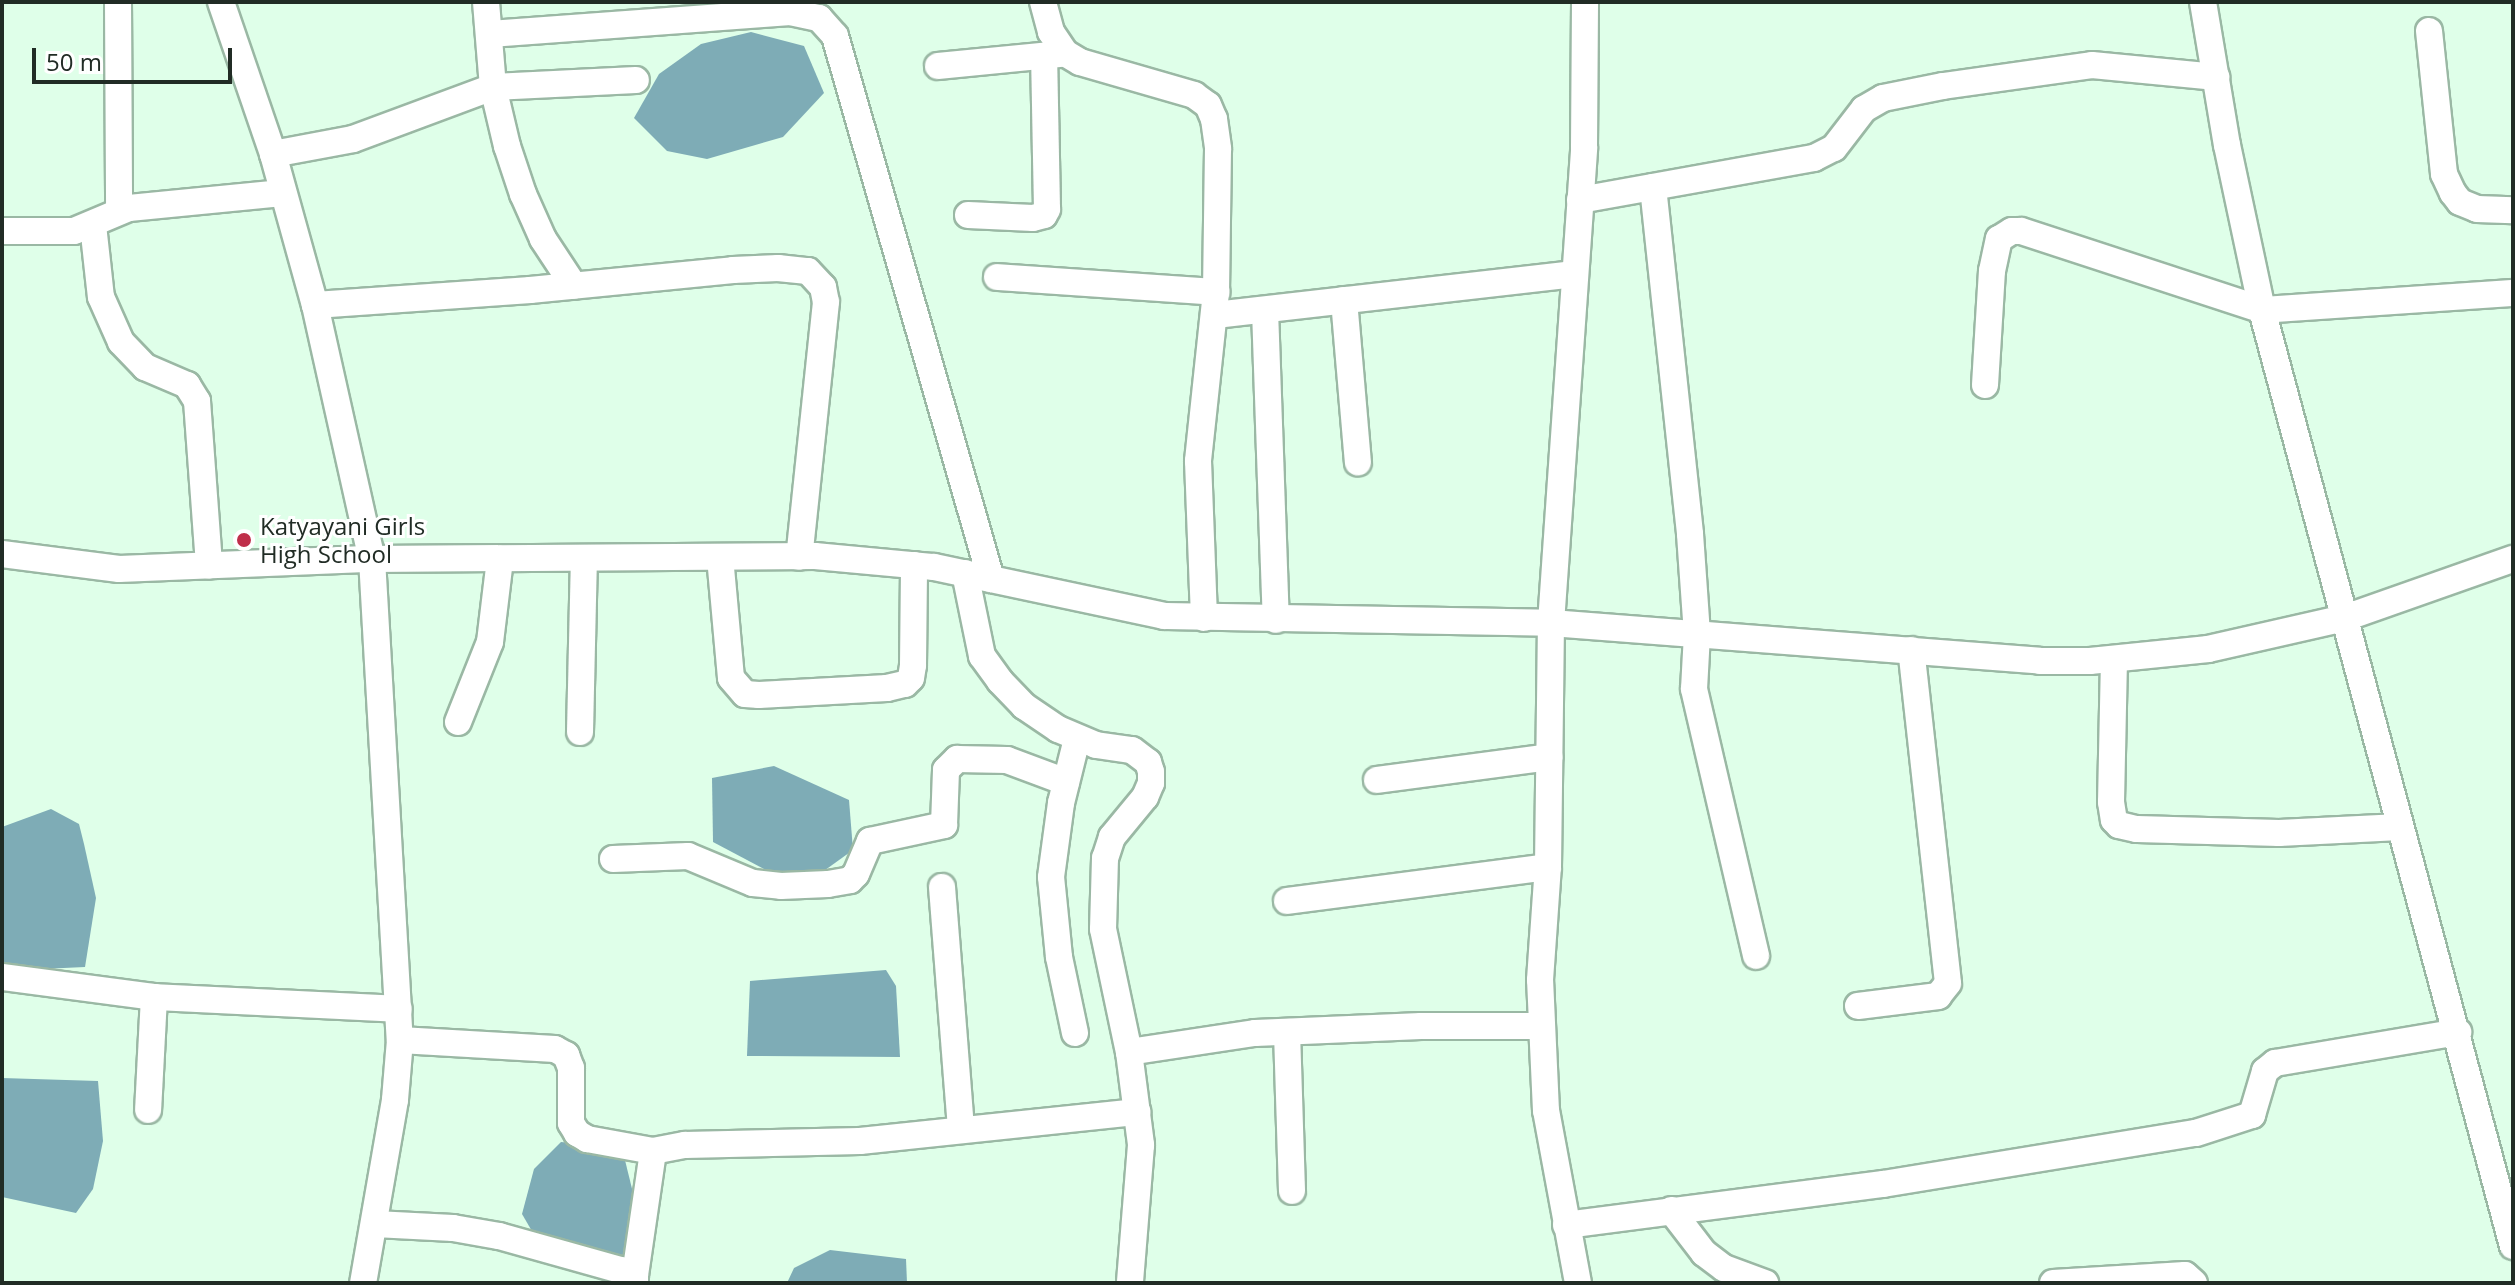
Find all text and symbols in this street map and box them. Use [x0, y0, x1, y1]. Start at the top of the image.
scale bar [36, 32, 236, 82]
text: 50 m [46, 45, 102, 78]
place label: Katyayani Girls High School [260, 512, 425, 568]
marker: Katyayani Girls High School [235, 531, 253, 549]

